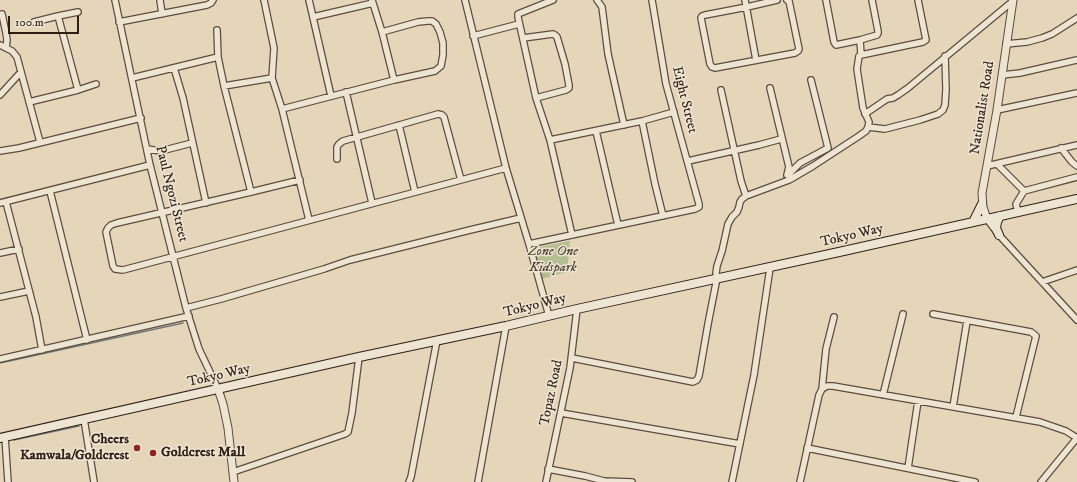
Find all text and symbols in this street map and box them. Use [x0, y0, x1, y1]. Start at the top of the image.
scale bar [10, 8, 81, 34]
text: 100 m [15, 15, 44, 30]
street label: Nationalist Road [967, 60, 999, 156]
street label: Eight Street [668, 65, 700, 135]
street label: Paul Ngozi Street [151, 144, 191, 244]
street label: Tokyo Way [819, 221, 885, 251]
park label: Zone One Kidspark [528, 244, 578, 276]
street label: Tokyo Way [502, 290, 568, 322]
street label: Topaz Road [537, 359, 567, 427]
street label: Tokyo Way [186, 361, 252, 391]
place label: Cheers Kamwala/Goldcrest [20, 432, 129, 464]
marker: Cheers Kamwala/Goldcrest [132, 443, 142, 453]
place label: Goldcrest Mall [161, 445, 245, 461]
marker: Goldcrest Mall [148, 448, 158, 458]

